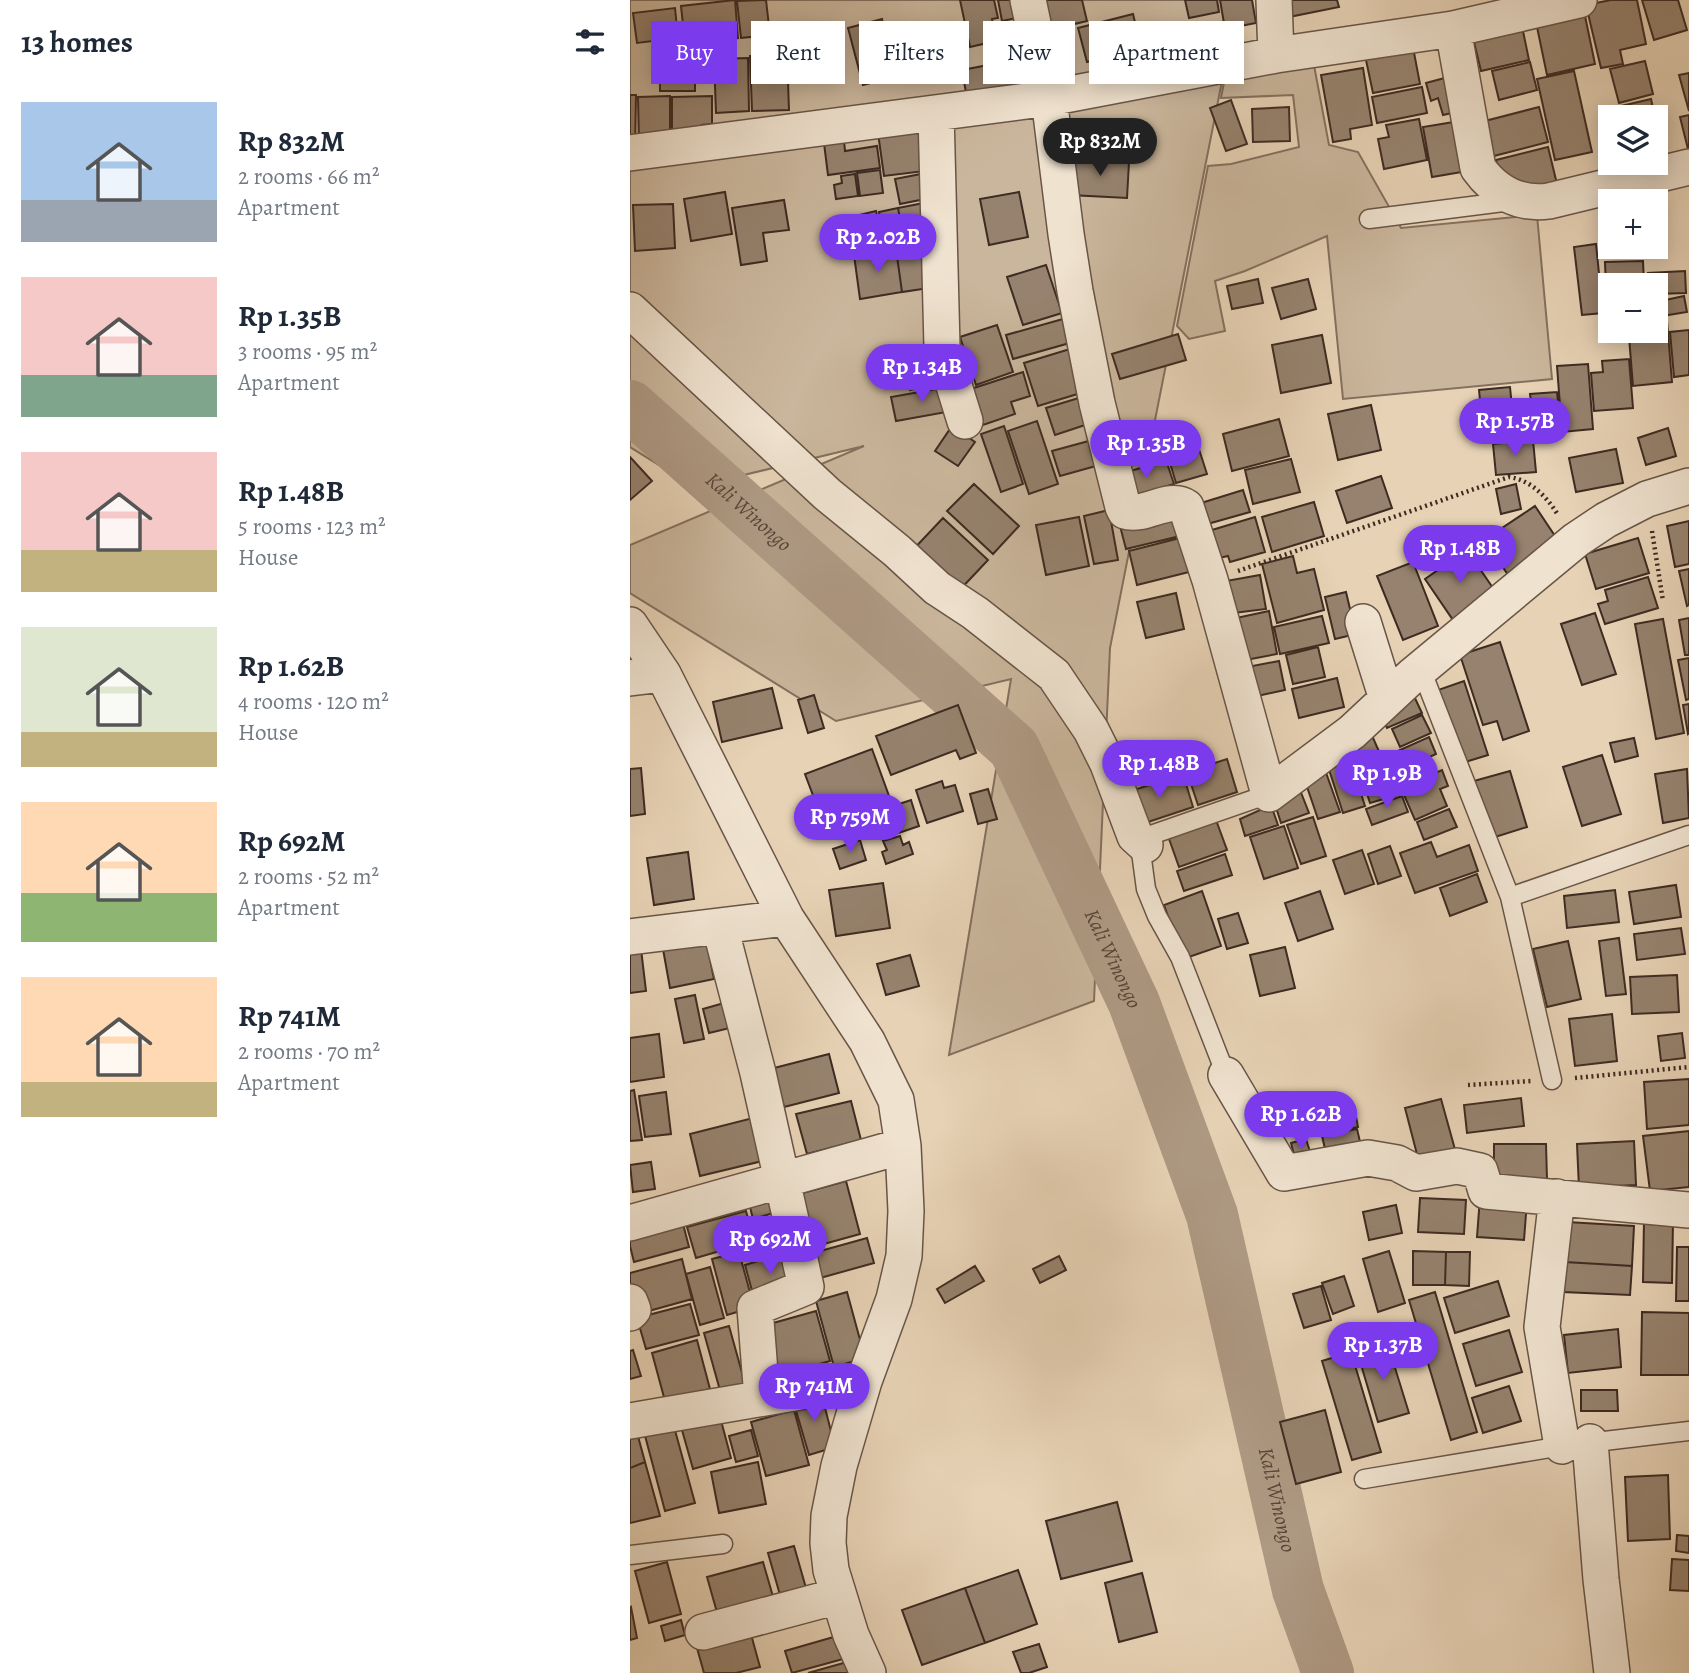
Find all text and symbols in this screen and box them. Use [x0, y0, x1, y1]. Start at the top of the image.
chip: Buy [651, 21, 737, 84]
chip: Rent [751, 21, 845, 84]
chip: Filters [859, 21, 969, 84]
chip: New [983, 21, 1075, 84]
chip: Apartment [1089, 21, 1244, 84]
text: 13 homes [21, 22, 133, 62]
icon: filters [571, 23, 609, 61]
map controls [1598, 105, 1668, 343]
button: layers [1598, 105, 1668, 175]
pin: Rp 832M [1035, 118, 1165, 178]
text: Rp 832M [238, 121, 345, 161]
text: Rp 832M [1059, 125, 1141, 156]
icon: home [77, 130, 161, 214]
text: 2 rooms · 66 m² [238, 161, 380, 192]
button: + [1598, 189, 1668, 259]
text: Apartment [238, 192, 340, 223]
pin: Rp 2.02B [806, 215, 950, 274]
text: Rp 2.02B [835, 221, 921, 252]
button: − [1598, 273, 1668, 343]
text: Rp 1.35B [238, 296, 341, 336]
icon: home [77, 305, 161, 389]
text: 3 rooms · 95 m² [238, 336, 377, 367]
pin: Rp 1.34B [850, 344, 994, 404]
text: Rp 1.34B [882, 351, 962, 382]
text: Apartment [238, 367, 340, 398]
pin: Rp 1.57B [1443, 398, 1587, 458]
text: Rp 1.57B [1475, 405, 1555, 436]
pin: Rp 1.35B [1074, 420, 1218, 480]
text: Rp 1.35B [1106, 427, 1186, 458]
water label: Kali Winongo [700, 466, 798, 558]
text: Rp 1.48B [238, 471, 344, 511]
icon: home [77, 480, 161, 564]
text: 5 rooms · 123 m² [238, 511, 386, 542]
pin: Rp 1.48B [1388, 526, 1532, 585]
text: Rp 1.48B [1419, 532, 1501, 563]
text: House [238, 542, 298, 573]
text: Rp 1.62B [238, 646, 344, 686]
icon: home [77, 655, 161, 739]
text: 4 rooms · 120 m² [238, 686, 389, 717]
text: House [238, 717, 298, 748]
pin: Rp 1.48B [1087, 740, 1231, 800]
text: Rp 1.48B [1118, 747, 1200, 778]
pin: Rp 1.9B [1322, 750, 1452, 810]
text: Rp 1.9B [1352, 757, 1422, 788]
pin: Rp 759M [785, 794, 915, 854]
text: Rp 759M [810, 801, 890, 832]
text: Rp 692M [238, 821, 346, 861]
icon: home [77, 830, 161, 914]
text: 2 rooms · 52 m² [238, 861, 379, 892]
text: Apartment [238, 892, 340, 923]
water label: Kali Winongo [1078, 904, 1149, 1012]
text: Rp 741M [238, 996, 341, 1036]
icon: home [77, 1005, 161, 1089]
text: 2 rooms · 70 m² [238, 1036, 380, 1067]
text: Apartment [238, 1067, 340, 1098]
pin: Rp 1.62B [1229, 1092, 1373, 1151]
text: Rp 1.62B [1260, 1098, 1342, 1129]
pin: Rp 692M [705, 1216, 835, 1276]
text: Rp 692M [729, 1223, 811, 1254]
pin: Rp 1.37B [1311, 1322, 1455, 1382]
text: Rp 1.37B [1343, 1329, 1423, 1360]
pin: Rp 741M [749, 1364, 879, 1423]
text: Rp 741M [775, 1370, 853, 1401]
water label: Kali Winongo [1252, 1445, 1303, 1555]

